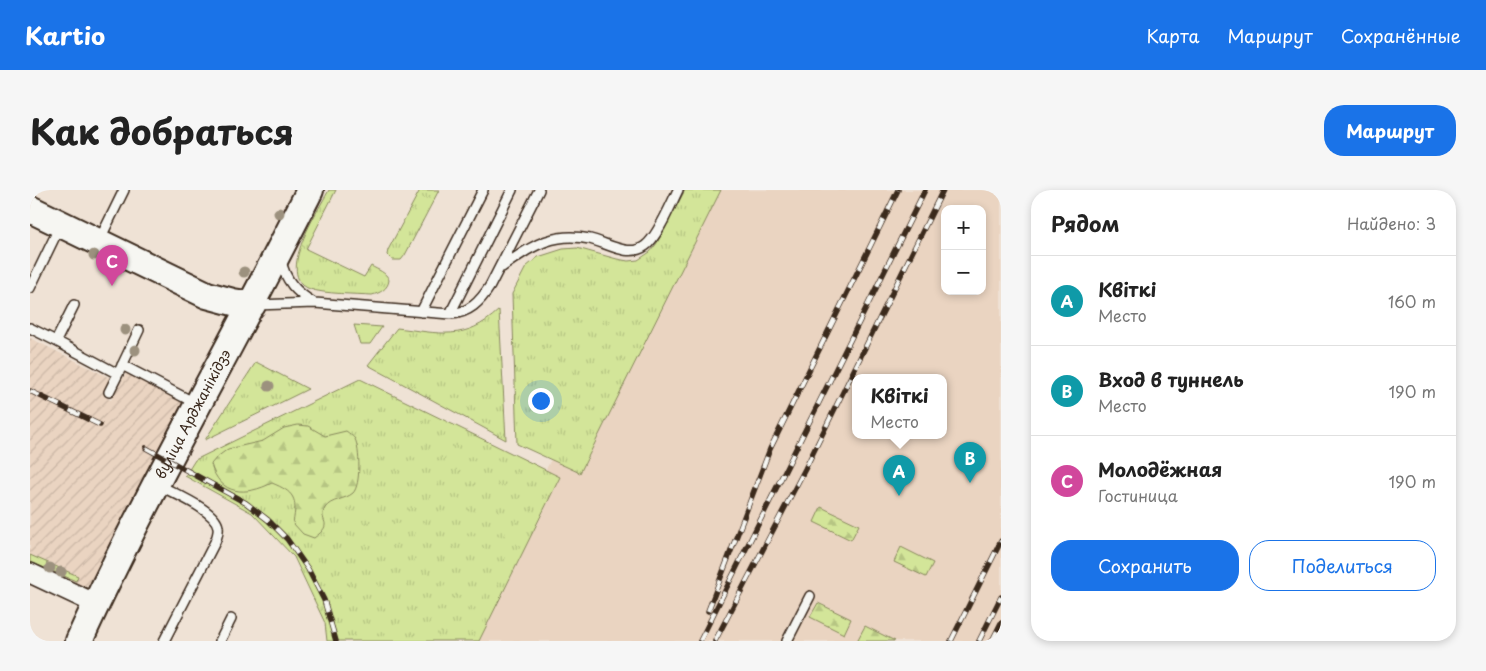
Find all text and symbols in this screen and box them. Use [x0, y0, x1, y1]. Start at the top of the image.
text: Kartio [25, 17, 105, 53]
text: Карта [1147, 22, 1199, 49]
text: Маршрут [1227, 22, 1313, 49]
text: Сохранённые [1341, 22, 1461, 49]
text: Как добраться [30, 104, 294, 157]
button: Маршрут [1324, 105, 1456, 156]
map controls [941, 205, 986, 295]
button: + [941, 205, 986, 250]
text: Рядом [1051, 207, 1119, 239]
text: Найдено: 3 [1347, 211, 1436, 235]
pin: C [96, 245, 128, 286]
button: − [941, 250, 986, 295]
text: Квіткі [1098, 275, 1156, 303]
text: A [1061, 289, 1073, 313]
text: 160 m [1388, 289, 1436, 313]
text: Место [1098, 303, 1147, 327]
street label: вуліца Арджанікідзэ [149, 345, 236, 482]
text: Вход в туннель [1098, 365, 1244, 393]
popup [852, 374, 947, 439]
text: B [1062, 379, 1072, 403]
text: 190 m [1388, 379, 1436, 403]
text: Квіткі [870, 381, 929, 409]
your location [528, 388, 554, 414]
text: Место [1098, 393, 1147, 417]
text: Место [870, 409, 919, 433]
pin: B [954, 442, 986, 483]
pin: A [883, 455, 915, 496]
text: Молодёжная [1098, 455, 1222, 483]
text: C [1061, 469, 1073, 493]
text: 190 m [1388, 469, 1436, 493]
text: Гостиница [1098, 483, 1178, 507]
button: Сохранить [1051, 540, 1239, 591]
button: Поделиться [1249, 540, 1436, 591]

